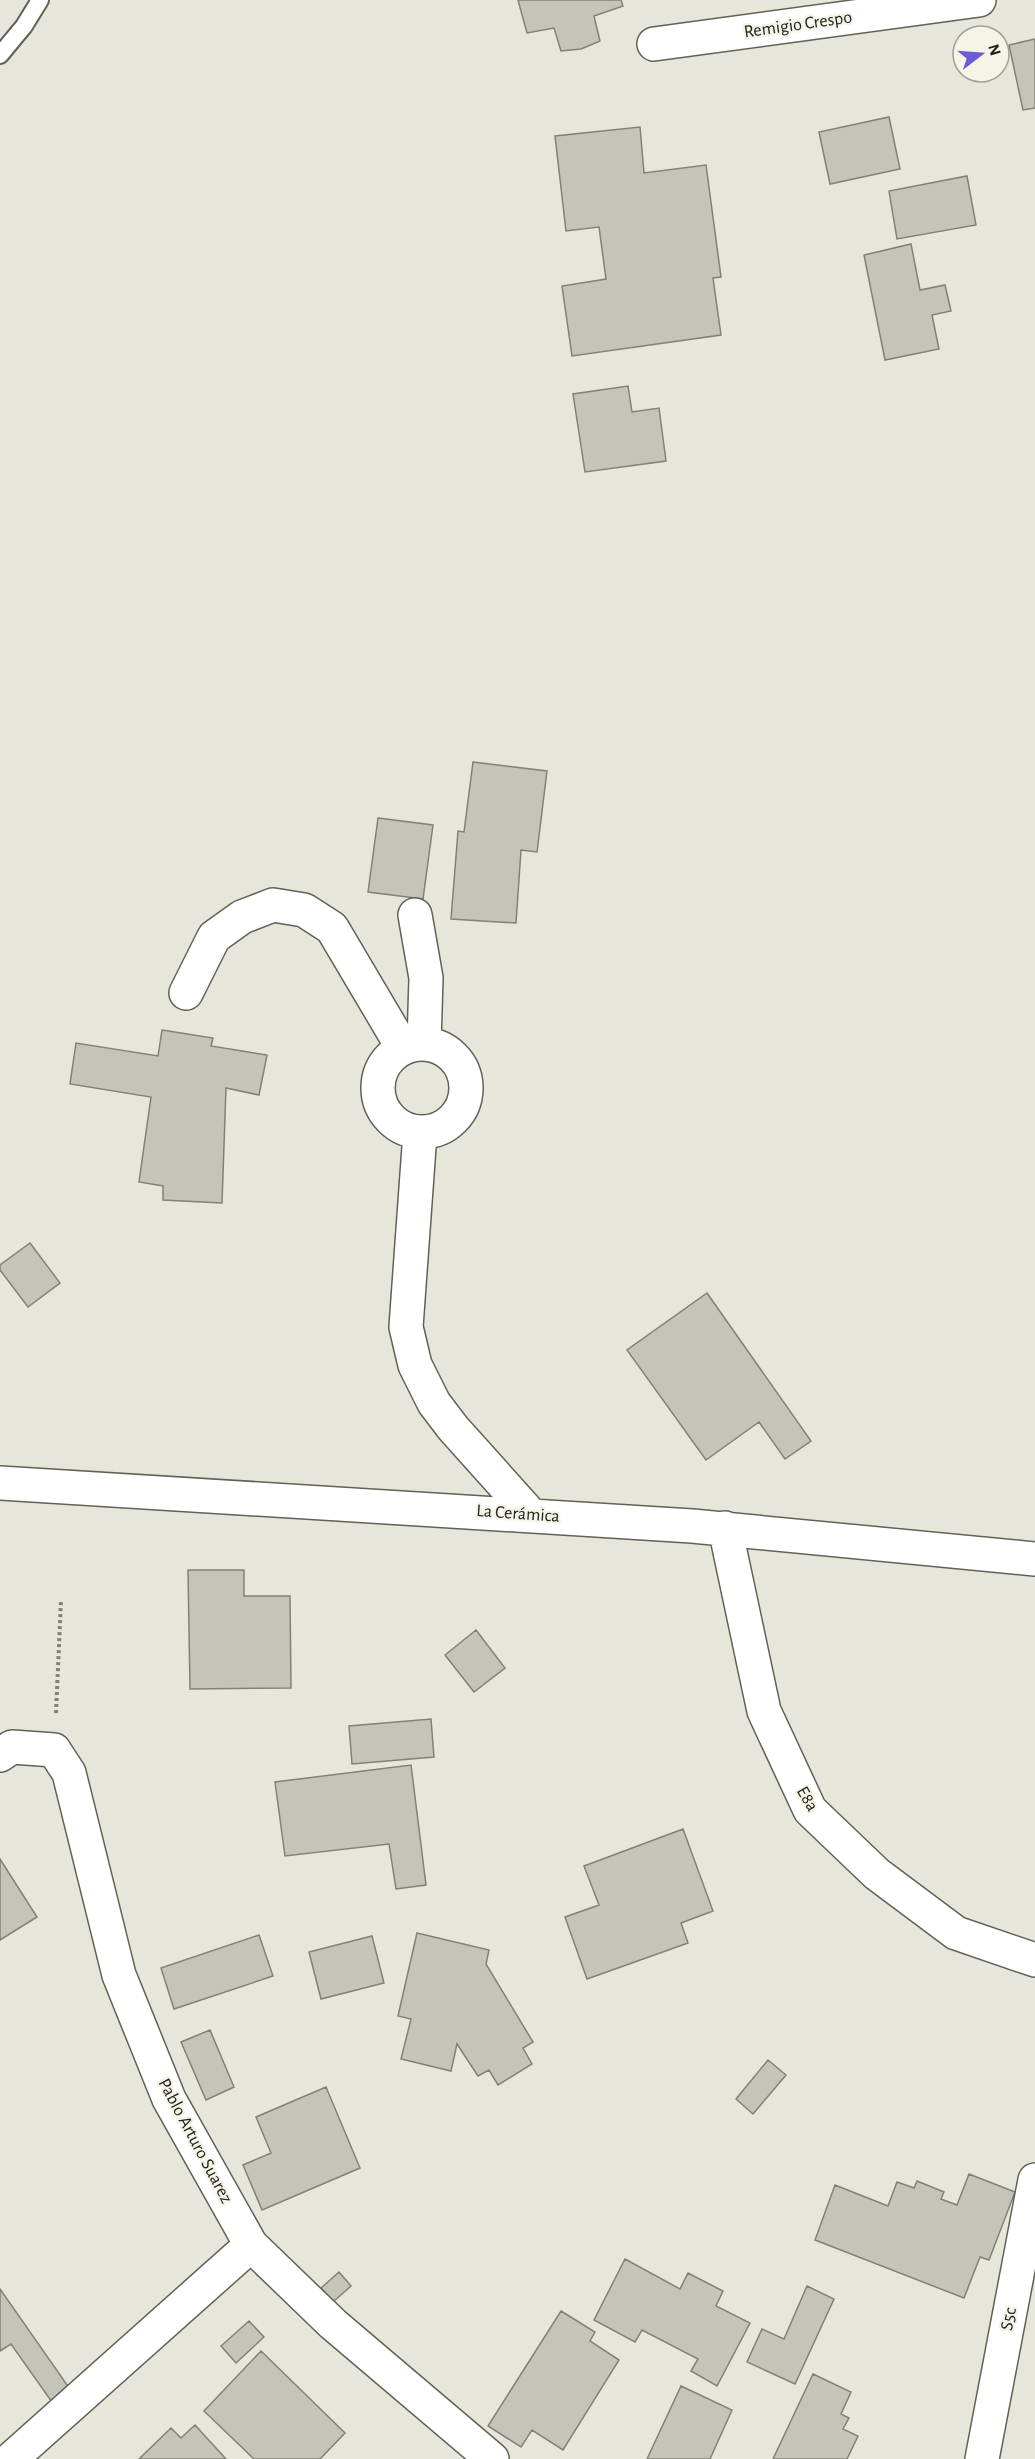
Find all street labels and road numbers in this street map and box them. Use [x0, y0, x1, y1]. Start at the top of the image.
street label: Remigio Crespo [743, 8, 853, 42]
street label: La Cerámica [476, 1502, 560, 1526]
street label: E8a [793, 1783, 821, 1815]
street label: Pablo Arturo Suarez [155, 2076, 235, 2206]
street label: S5c [998, 2306, 1020, 2332]

